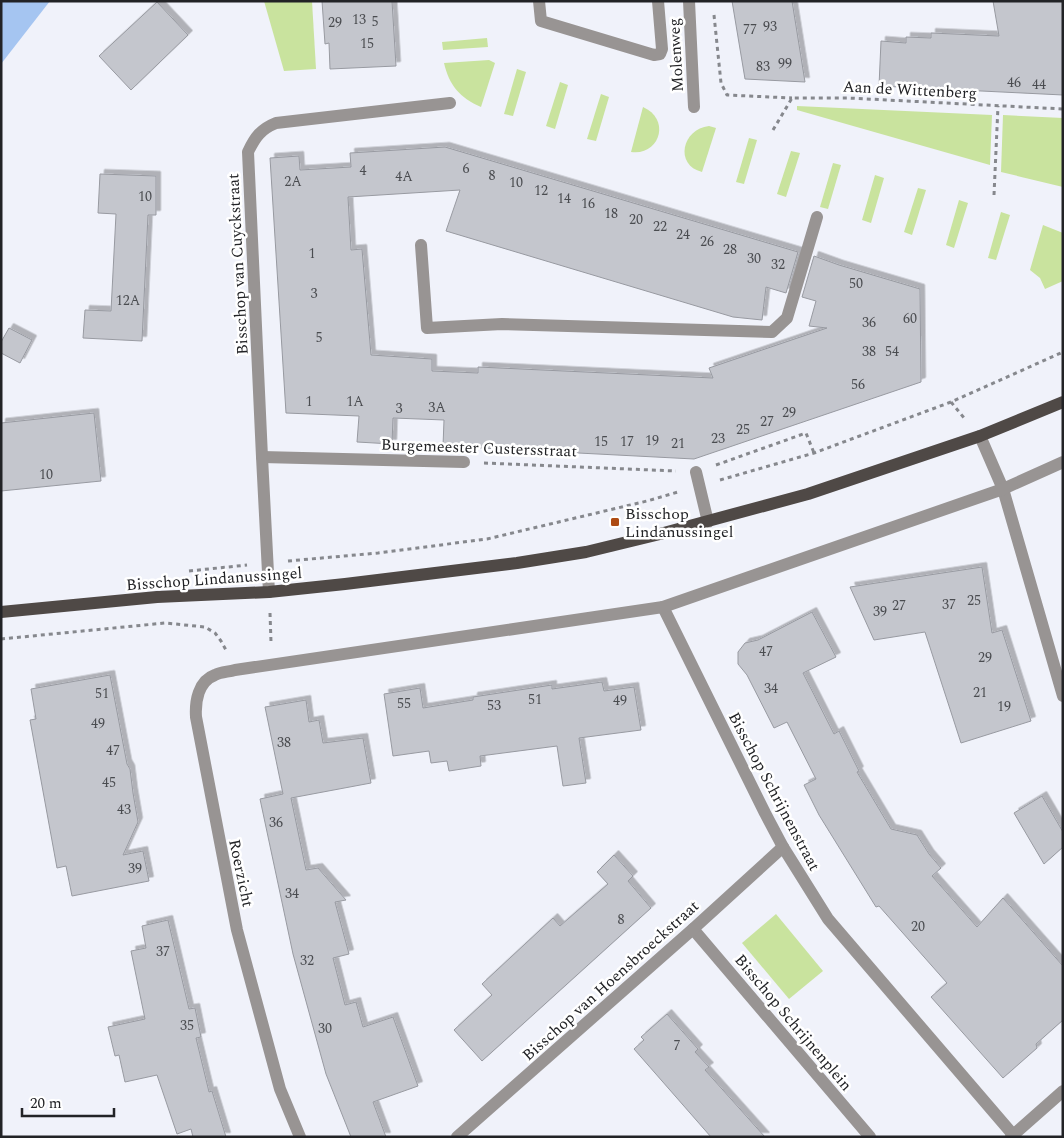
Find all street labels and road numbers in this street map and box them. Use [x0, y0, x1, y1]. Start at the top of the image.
street label: Molenweg [662, 17, 690, 93]
street label: Aan de Wittenberg [842, 75, 978, 105]
street label: Bisschop van Cuyckstraat [221, 172, 255, 355]
street label: Burgemeester Custersstraat [381, 433, 578, 463]
street label: Bisschop Lindanussingel [125, 561, 303, 597]
street label: Bisschop Schrijnenstraat [722, 708, 826, 875]
street label: Roerzicht [222, 837, 260, 910]
street label: Bisschop van Hoensbroeckstraat [517, 894, 705, 1067]
street label: Bisschop Schrijnenplein [729, 949, 858, 1096]

